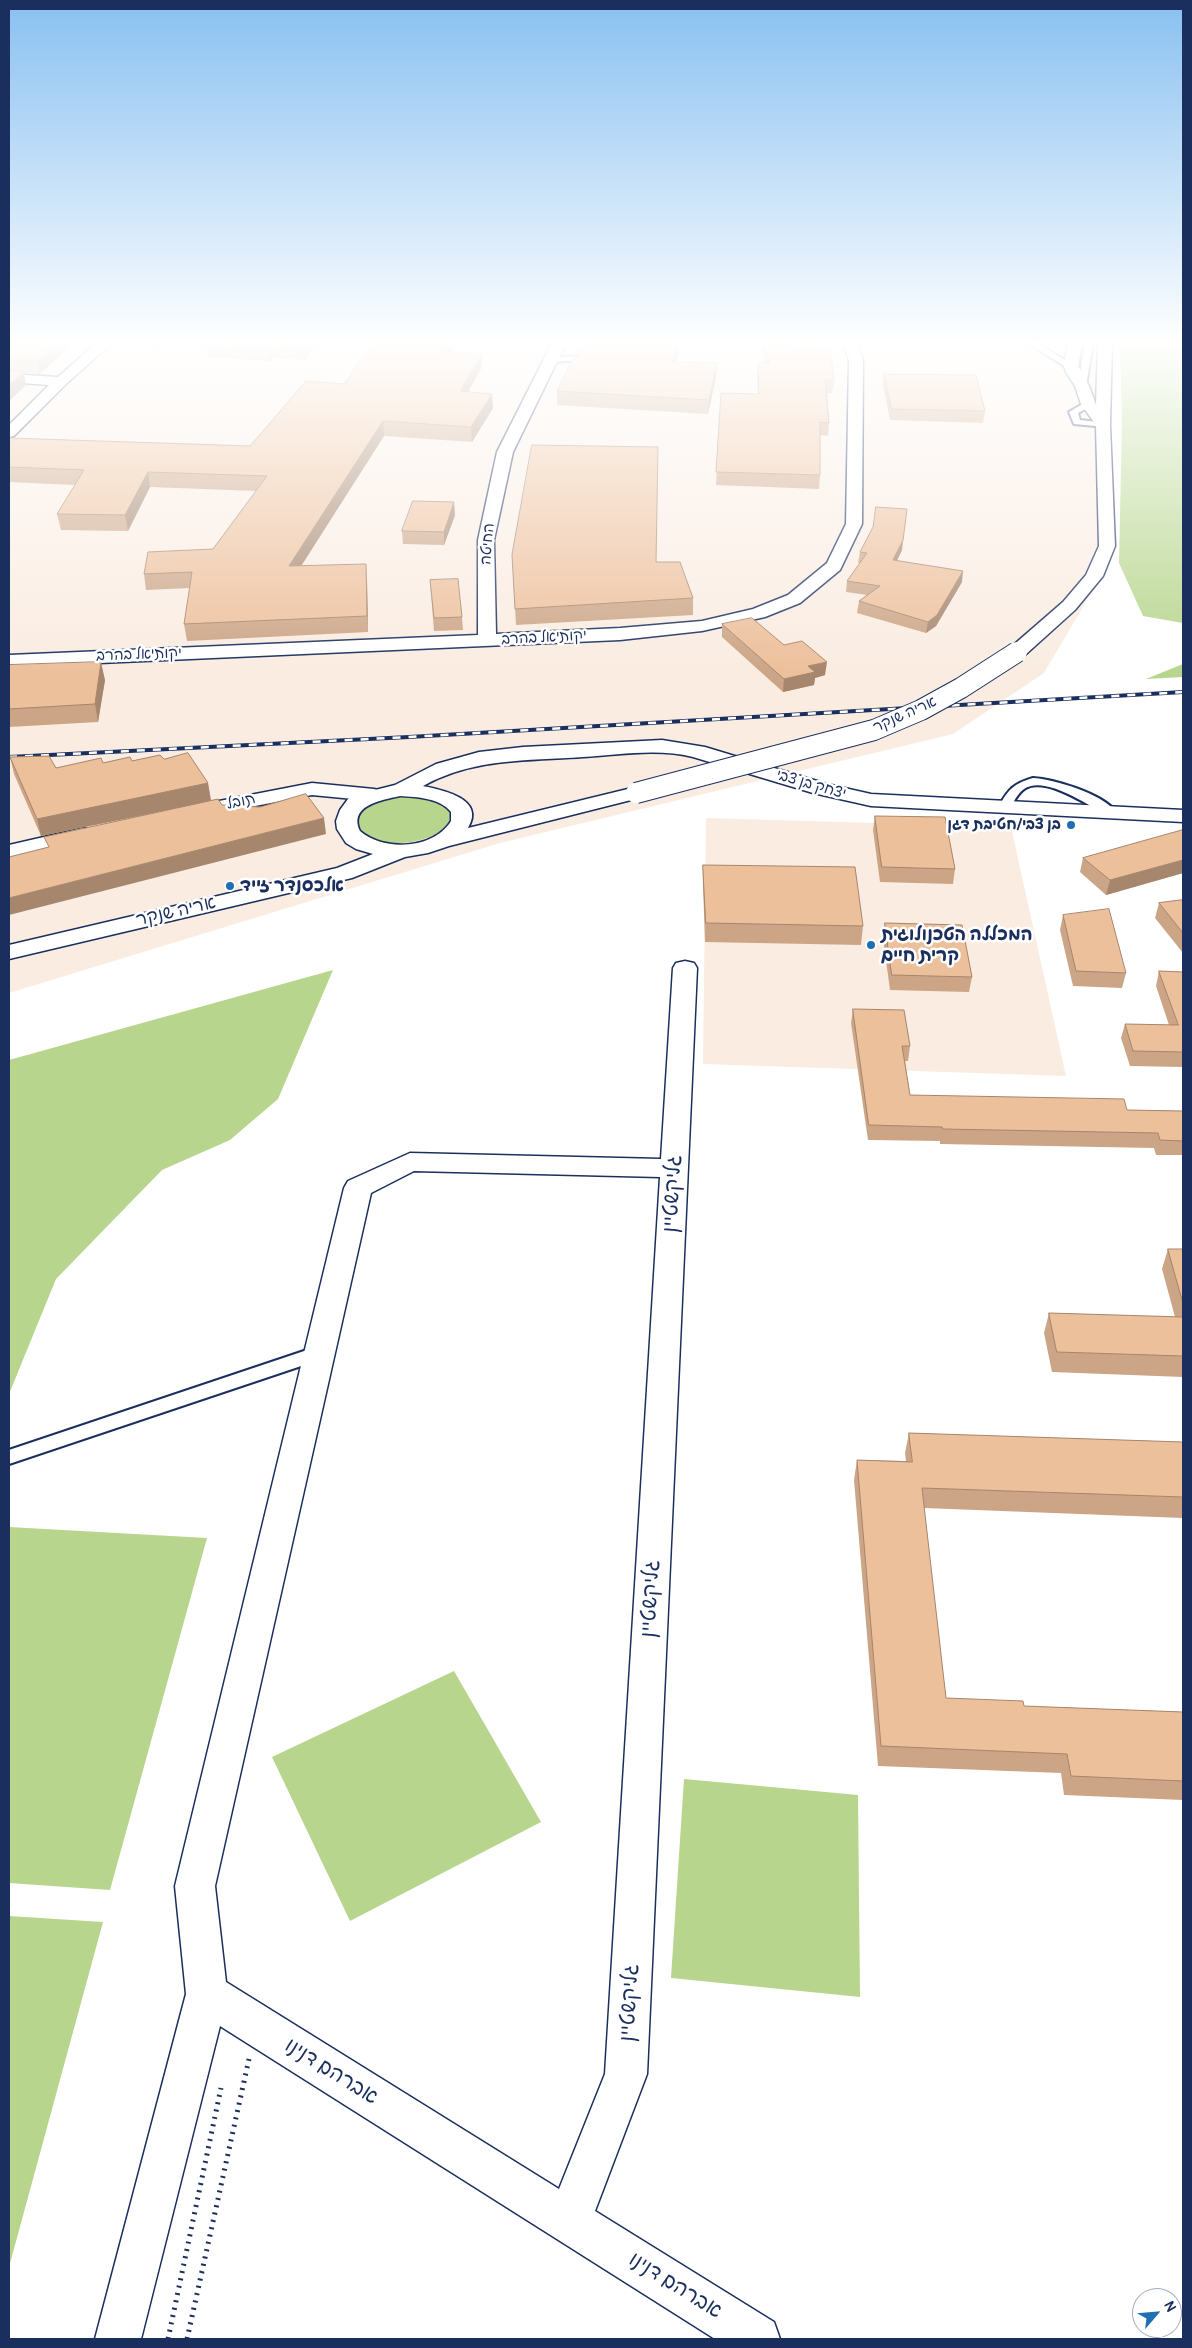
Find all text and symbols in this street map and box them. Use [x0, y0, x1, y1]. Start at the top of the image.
street label: החיטה [477, 522, 499, 566]
street label: יקותיאל בהרב [501, 627, 587, 649]
street label: יקותיאל בהרב [96, 645, 182, 665]
street label: אריה שנקר [870, 693, 940, 737]
street label: יצחק בן צבי [774, 766, 848, 804]
street label: תובל [225, 790, 257, 814]
place label: בן צבי/חטיבת דגן [948, 816, 1061, 834]
marker: בן צבי/חטיבת דגן [1065, 819, 1077, 831]
place label: אלכסנדר זייד [240, 875, 344, 897]
marker: אלכסנדר זייד [224, 880, 236, 892]
street label: אריה שנקר [134, 892, 218, 932]
place label: המכללה הטכנולוגית קרית חיים [881, 924, 1033, 966]
marker: המכללה הטכנולוגית קרית חיים [865, 939, 877, 951]
street label: גליקשטיין [658, 1154, 688, 1234]
street label: גליקשטיין [636, 1559, 666, 1639]
street label: גליקשטיין [615, 1963, 645, 2043]
street label: אברהם דנינו [280, 2033, 382, 2111]
street label: אברהם דנינו [624, 2247, 726, 2325]
north arrow [1132, 2288, 1182, 2338]
text: N [1160, 2298, 1180, 2314]

